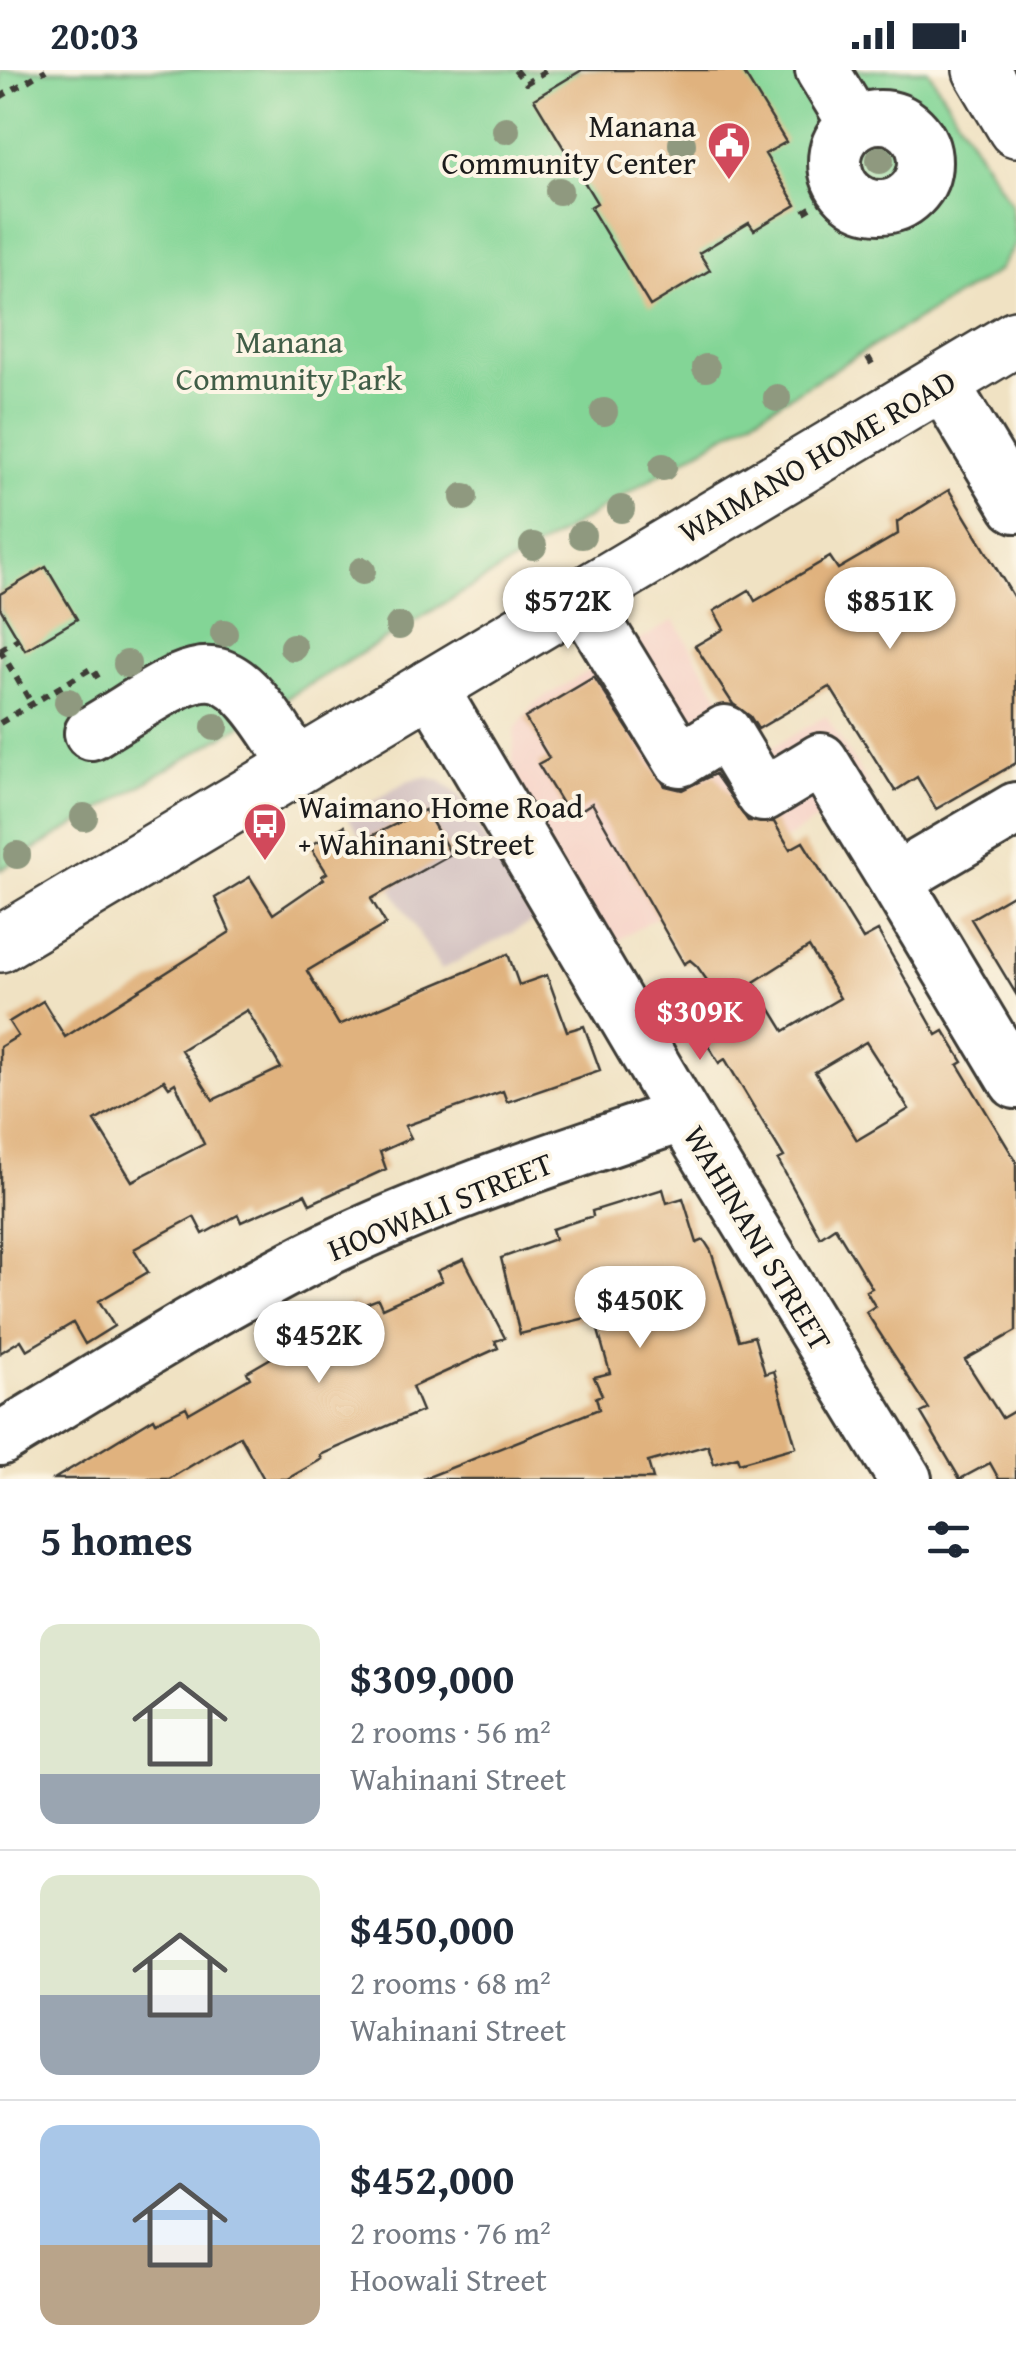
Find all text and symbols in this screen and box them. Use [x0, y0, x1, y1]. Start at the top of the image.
text: 20:03 [50, 7, 140, 63]
place label: Manana Community Center [442, 102, 696, 186]
public building icon: Manana Community Center [706, 120, 752, 181]
park label: Manana Community Park [176, 318, 403, 402]
street label: WAIMANO HOME ROAD [670, 357, 964, 555]
pin: $572K [498, 567, 638, 652]
pin: $851K [820, 567, 960, 652]
text: $572K [525, 576, 611, 623]
text: $851K [847, 576, 933, 623]
place label: Waimano Home Road + Wahinani Street [298, 783, 583, 867]
bus stop icon: Waimano Home Road + Wahinani Street [242, 801, 288, 862]
pin: $309K [630, 978, 770, 1063]
text: $309K [657, 987, 743, 1034]
street label: WAHINANI STREET [672, 1116, 844, 1360]
street label: HOOWALI STREET [320, 1139, 560, 1273]
pin: $450K [570, 1266, 710, 1351]
text: $450K [597, 1275, 683, 1322]
pin: $452K [249, 1301, 389, 1386]
text: $452K [276, 1310, 362, 1357]
text: 5 homes [40, 1509, 193, 1570]
icon: filters [921, 1512, 976, 1567]
text: $309,000 [350, 1647, 514, 1708]
icon: home [120, 1664, 240, 1784]
text: 2 rooms · 56 m² [350, 1708, 551, 1755]
text: Wahinani Street [350, 1755, 566, 1802]
text: $450,000 [350, 1898, 514, 1959]
icon: home [120, 1915, 240, 2035]
text: 2 rooms · 68 m² [350, 1959, 551, 2006]
text: Wahinani Street [350, 2006, 566, 2053]
text: $452,000 [350, 2148, 514, 2209]
icon: home [120, 2165, 240, 2285]
text: 2 rooms · 76 m² [350, 2209, 551, 2256]
text: Hoowali Street [350, 2256, 547, 2303]

